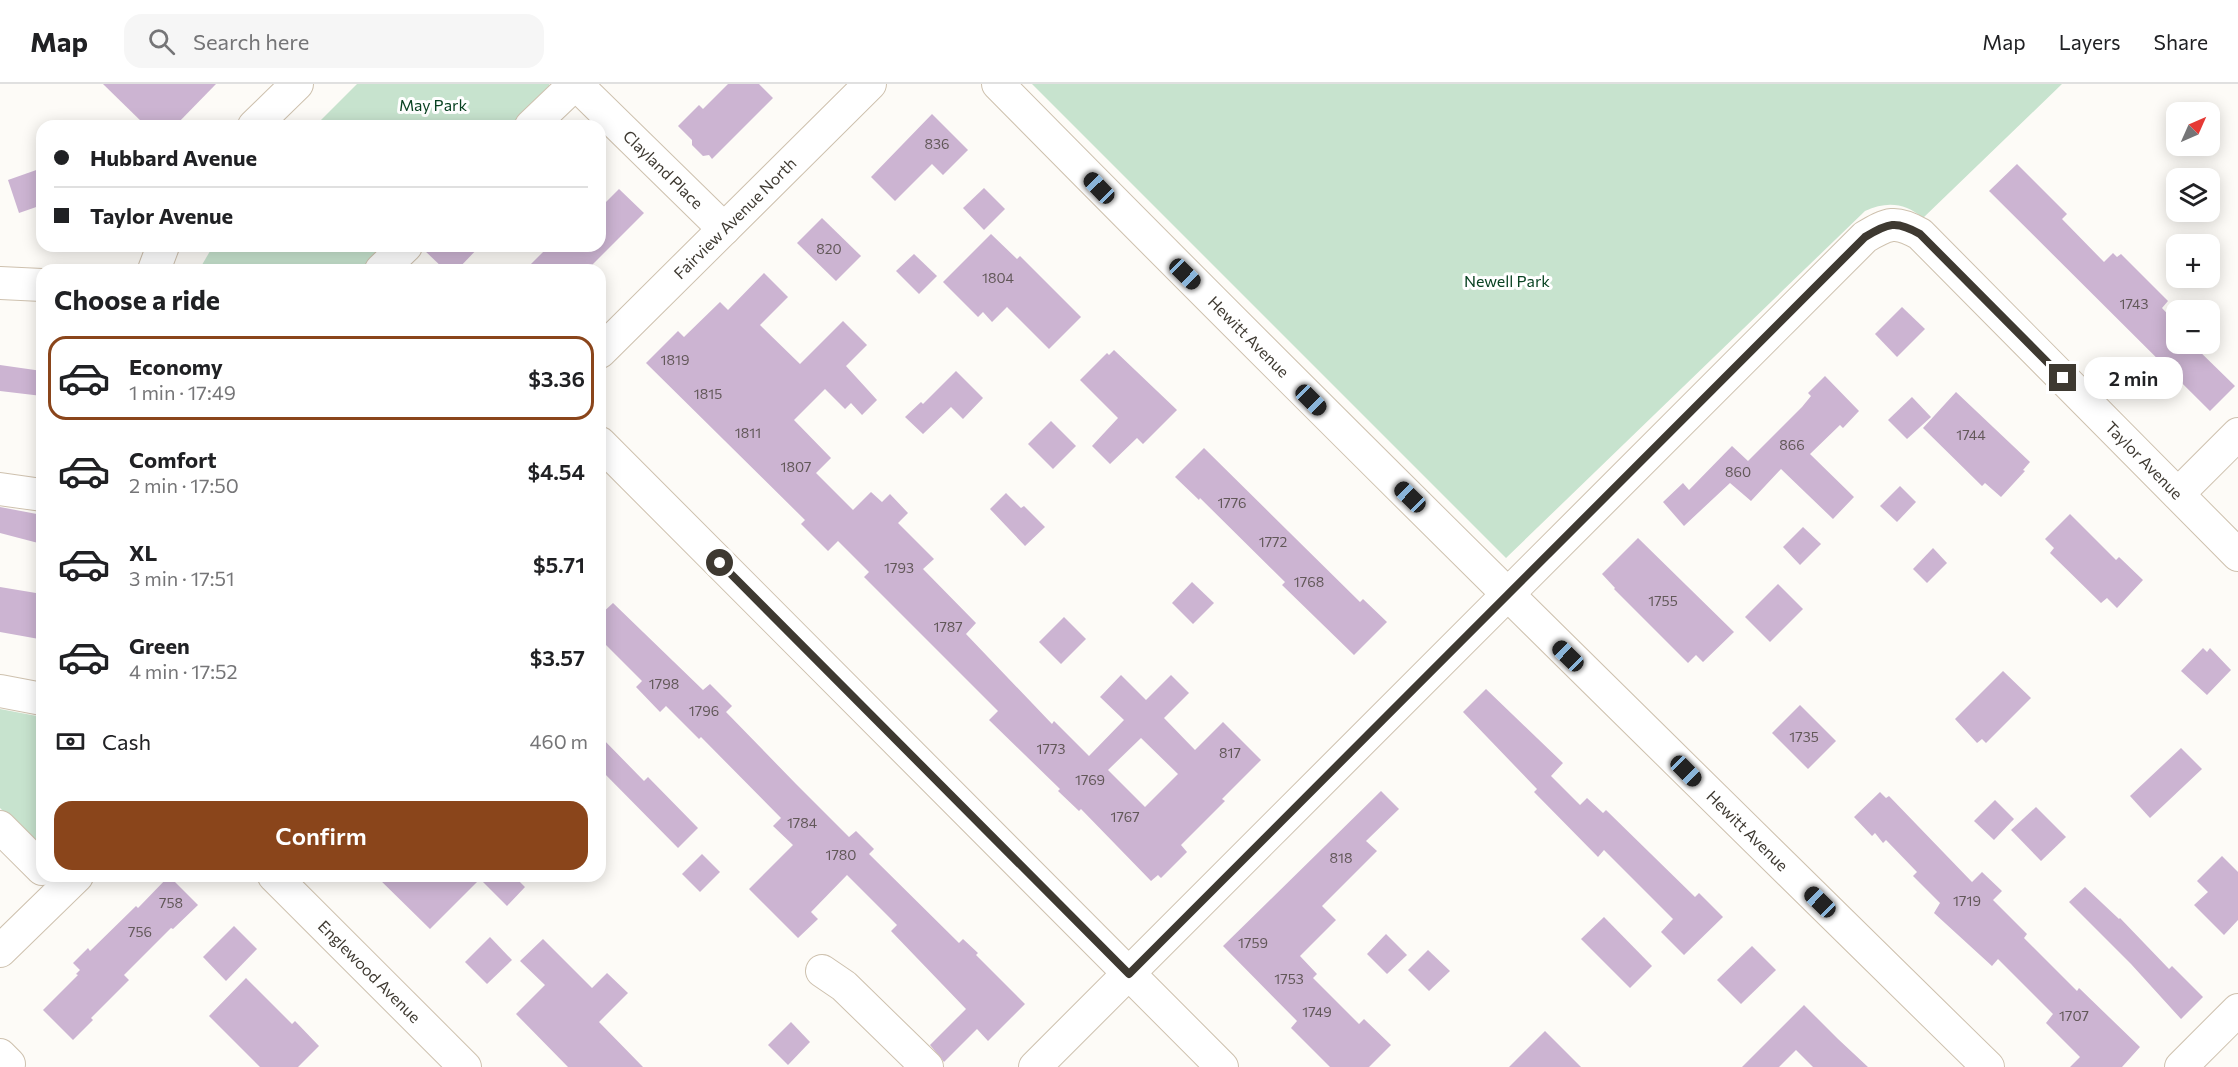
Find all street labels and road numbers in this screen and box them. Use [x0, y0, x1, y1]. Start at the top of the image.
street label: Clayland Place [620, 126, 707, 212]
street label: Fairview Avenue North [669, 153, 800, 282]
street label: Hewitt Avenue [1205, 292, 1294, 381]
street label: Taylor Avenue [2102, 417, 2187, 503]
street label: Hewitt Avenue [1703, 786, 1793, 875]
street label: Englewood Avenue [315, 916, 425, 1026]

